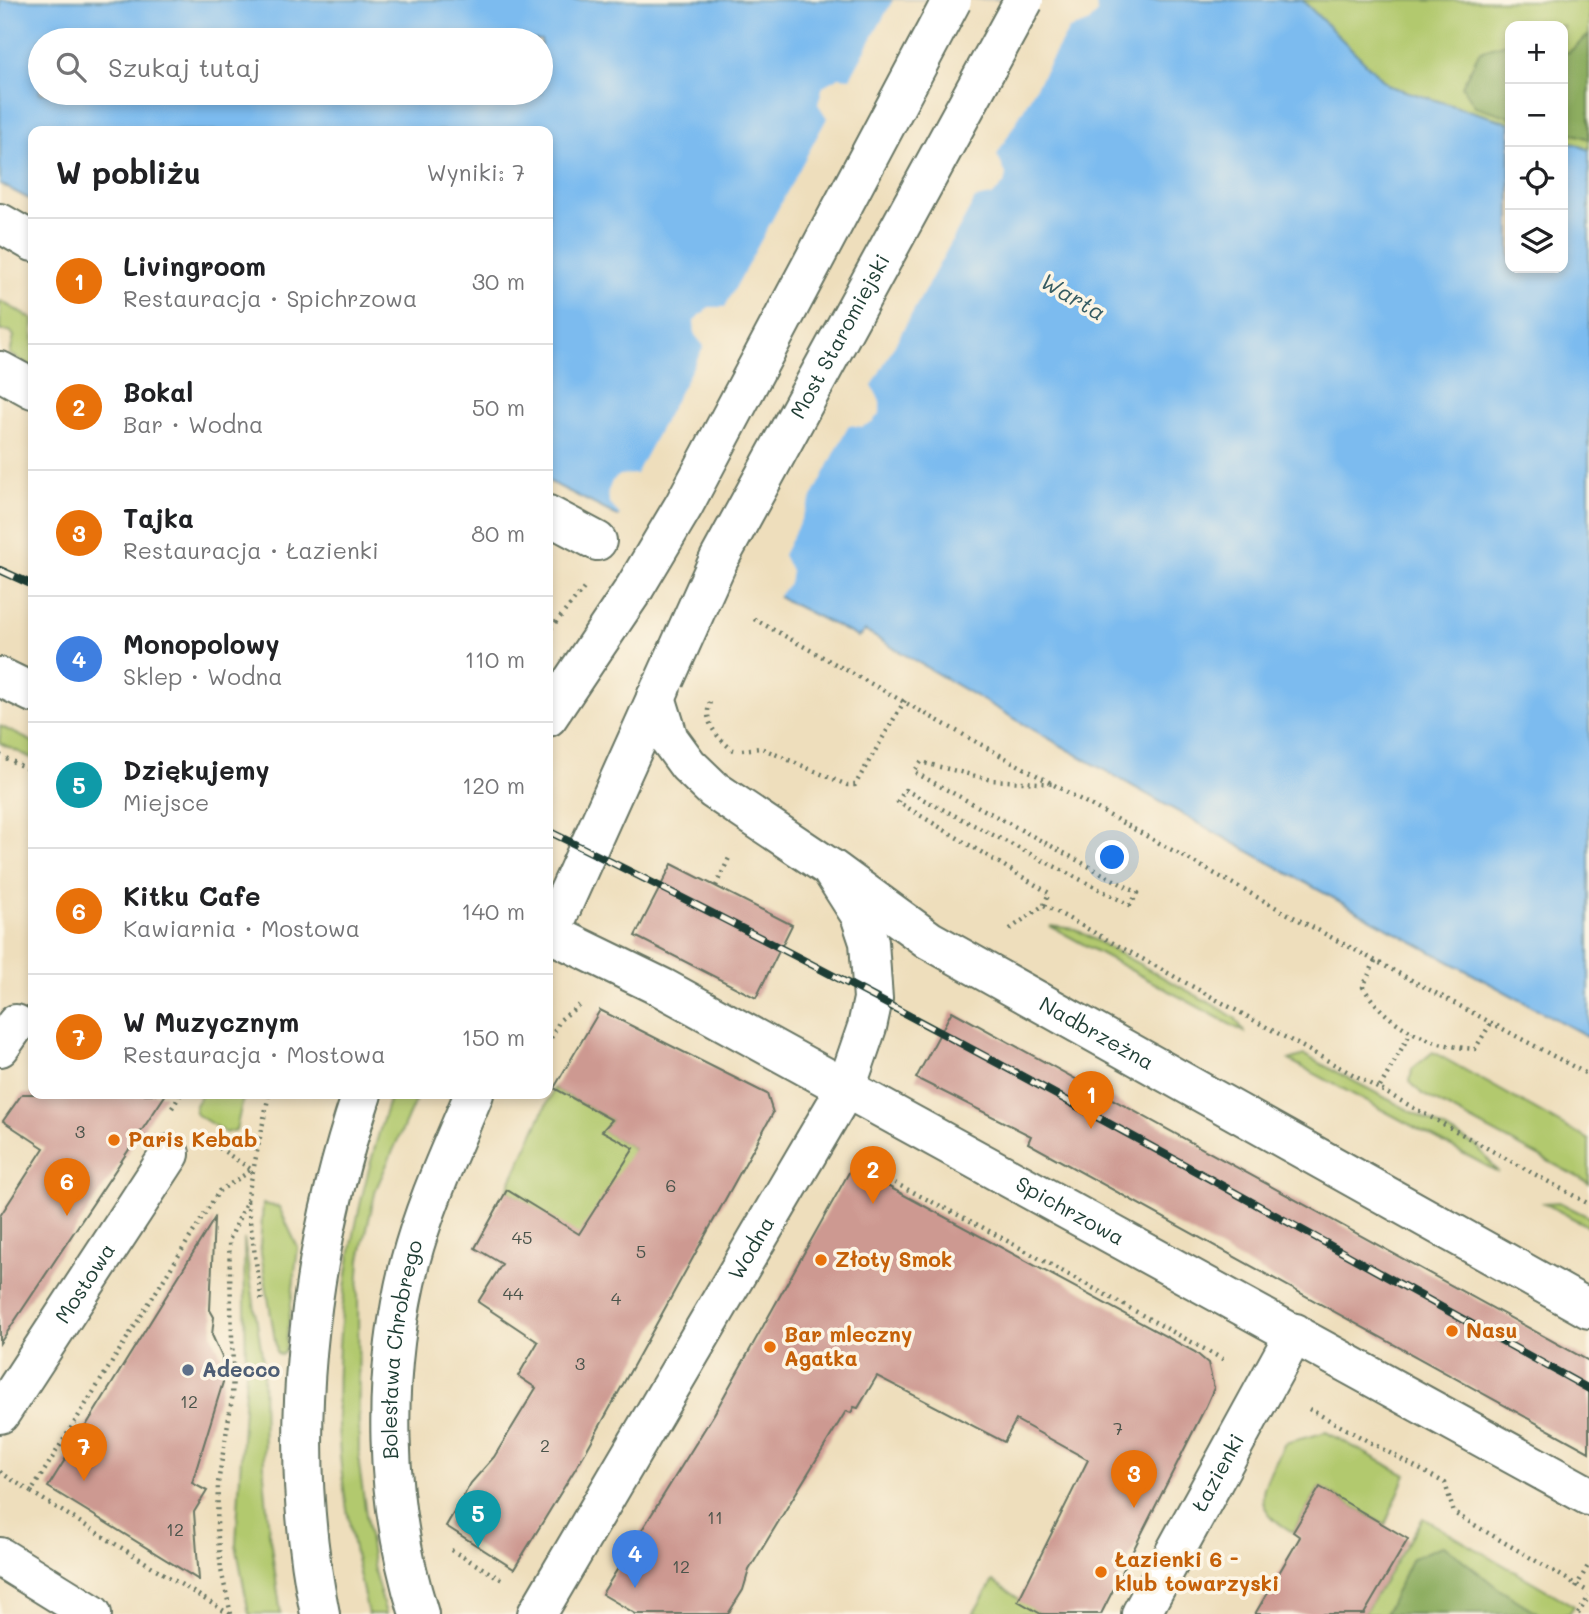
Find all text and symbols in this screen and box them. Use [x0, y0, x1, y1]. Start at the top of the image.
map controls [1505, 21, 1568, 273]
button: + [1505, 21, 1568, 84]
search box [28, 28, 553, 105]
icon: search [52, 48, 90, 86]
text: Szukaj tutaj [108, 50, 260, 84]
button: − [1505, 84, 1568, 147]
button: locate [1505, 147, 1568, 210]
text: W pobliżu [56, 152, 201, 192]
text: Wyniki: 7 [426, 157, 525, 187]
button: layers [1505, 210, 1568, 273]
text: Livingroom [123, 249, 266, 283]
street label: Most Staromiejski [783, 249, 895, 423]
text: 1 [74, 266, 84, 296]
text: 30 m [472, 266, 525, 296]
water label: Warta [1035, 266, 1112, 327]
text: Restauracja · Spichrzowa [123, 283, 417, 313]
text: Bokal [123, 375, 193, 409]
text: 2 [73, 392, 85, 422]
text: 50 m [472, 392, 525, 422]
text: Bar · Wodna [123, 409, 263, 439]
text: Tajka [123, 501, 194, 535]
text: 3 [72, 518, 86, 548]
text: 80 m [471, 518, 525, 548]
text: Restauracja · Łazienki [123, 535, 379, 565]
text: Monopolowy [123, 627, 280, 661]
text: 4 [72, 644, 86, 674]
text: 110 m [465, 644, 525, 674]
text: Sklep · Wodna [123, 661, 283, 691]
text: Dziękujemy [123, 753, 270, 787]
text: 5 [72, 770, 86, 800]
text: 120 m [462, 770, 525, 800]
text: Miejsce [123, 787, 209, 817]
your location [1095, 840, 1129, 874]
text: Kitku Cafe [123, 879, 261, 913]
text: 6 [72, 896, 86, 926]
text: 140 m [461, 896, 525, 926]
text: Kawiarnia · Mostowa [123, 913, 360, 943]
street label: Nadbrzeżna [1035, 990, 1159, 1075]
text: W Muzycznym [123, 1005, 299, 1039]
text: 7 [73, 1022, 85, 1052]
text: 150 m [461, 1022, 525, 1052]
text: Restauracja · Mostowa [123, 1039, 385, 1069]
pin: 1 [1068, 1071, 1114, 1129]
house number: 3 [75, 1119, 85, 1143]
place label: Paris Kebab [128, 1125, 257, 1152]
marker: Paris Kebab [106, 1132, 122, 1148]
pin: 2 [850, 1146, 896, 1204]
pin: 6 [44, 1158, 90, 1216]
street label: Spichrzowa [1012, 1169, 1129, 1250]
house number: 6 [666, 1173, 676, 1197]
street label: Wodna [721, 1211, 780, 1284]
house number: 45 [511, 1225, 533, 1249]
street label: Bolesława Chrobrego [375, 1236, 428, 1460]
street label: Mostowa [48, 1237, 120, 1328]
house number: 5 [636, 1239, 646, 1263]
place label: Złoty Smok [835, 1245, 952, 1273]
marker: Złoty Smok [813, 1252, 829, 1268]
house number: 44 [502, 1281, 524, 1305]
house number: 4 [611, 1286, 622, 1310]
place label: Nasu [1466, 1316, 1517, 1343]
place label: Bar mleczny Agatka [784, 1320, 912, 1371]
marker: Nasu [1444, 1323, 1460, 1339]
marker: Bar mleczny Agatka [762, 1339, 778, 1355]
house number: 3 [575, 1351, 585, 1375]
place label: Adecco [202, 1355, 281, 1382]
marker: Adecco [180, 1362, 196, 1378]
house number: 12 [180, 1389, 198, 1413]
house number: 7 [1113, 1416, 1123, 1440]
pin: 7 [61, 1423, 107, 1481]
street label: Łazienki [1185, 1429, 1249, 1516]
house number: 2 [540, 1433, 550, 1457]
pin: 3 [1111, 1450, 1157, 1508]
pin: 5 [455, 1490, 501, 1548]
house number: 11 [707, 1505, 723, 1529]
house number: 12 [166, 1517, 184, 1541]
pin: 4 [612, 1530, 658, 1588]
place label: Łazienki 6 - klub towarzyski [1114, 1545, 1279, 1597]
house number: 12 [672, 1554, 690, 1578]
marker: Łazienki 6 - klub towarzyski [1093, 1564, 1109, 1580]

